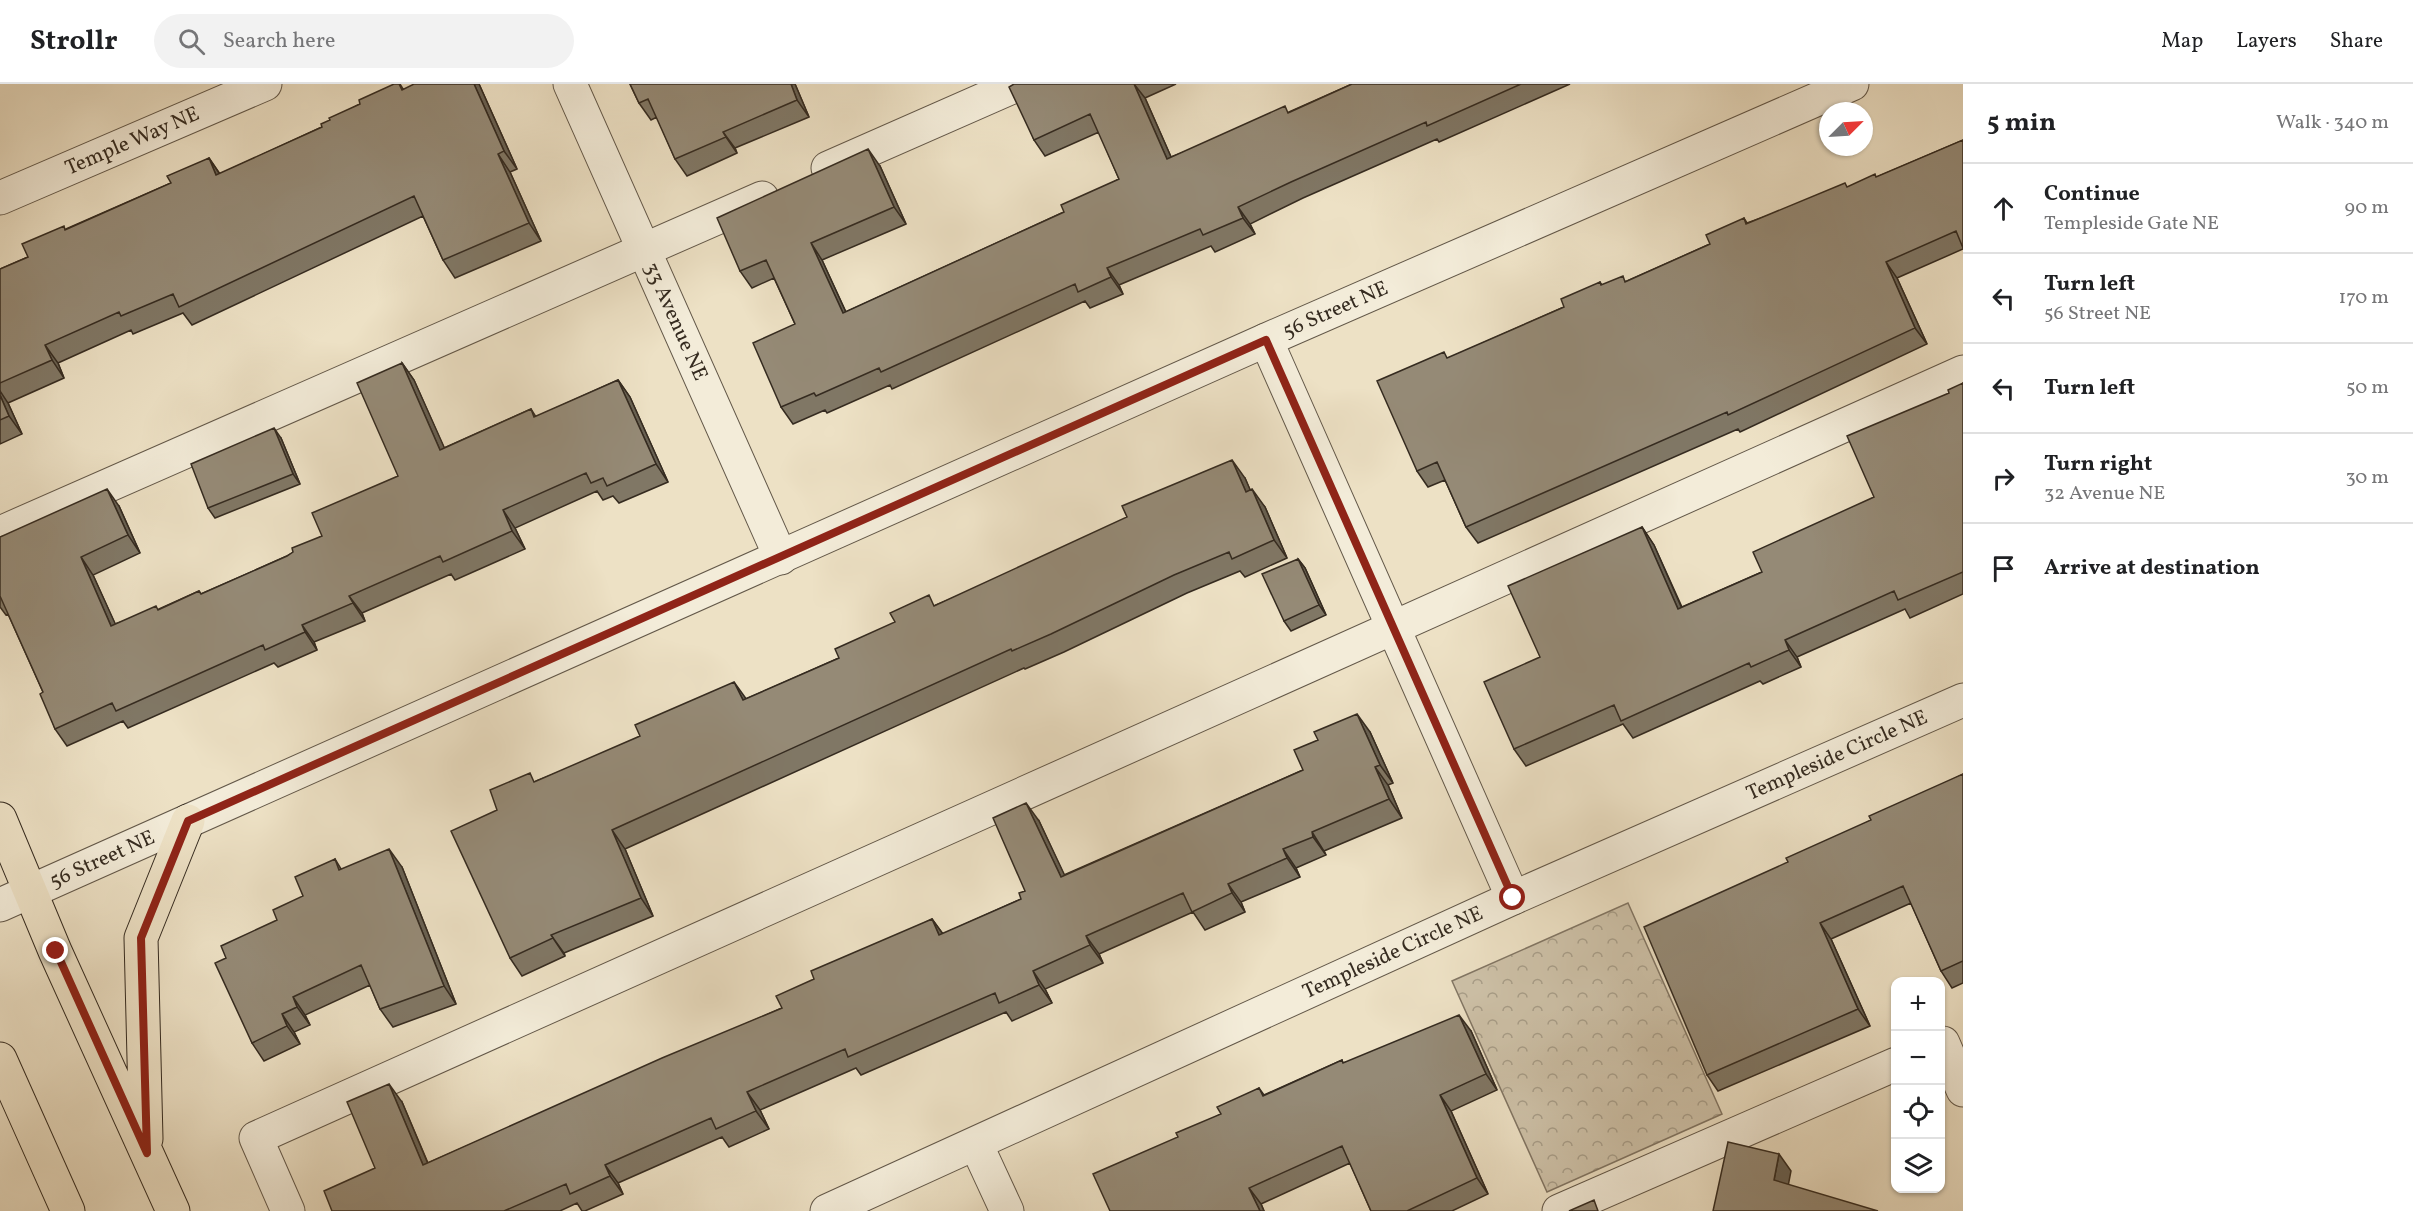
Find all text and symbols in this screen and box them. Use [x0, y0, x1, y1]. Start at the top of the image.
search box [154, 14, 574, 68]
text: Strollr [30, 22, 118, 61]
icon: search [175, 25, 208, 58]
text: Search here [223, 26, 335, 57]
text: Map [2161, 27, 2203, 56]
text: Layers [2236, 27, 2297, 56]
text: Share [2330, 27, 2383, 56]
street label: Temple Way NE [61, 99, 204, 183]
north arrow [1819, 102, 1873, 156]
text: 5 min [1987, 105, 2056, 141]
text: Walk · 340 m [2276, 109, 2389, 137]
text: Continue [2044, 179, 2140, 210]
icon: ahead [1987, 192, 2020, 225]
text: 90 m [2345, 194, 2389, 222]
text: Templeside Gate NE [2044, 210, 2219, 238]
street label: 33 Avenue NE [637, 258, 715, 385]
text: Turn left [2044, 269, 2135, 300]
street label: 56 Street NE [1278, 274, 1393, 346]
icon: left [1987, 282, 2020, 315]
text: 170 m [2339, 284, 2389, 312]
text: 56 Street NE [2044, 300, 2151, 328]
icon: left [1987, 372, 2020, 405]
text: Turn left [2044, 373, 2135, 404]
text: 50 m [2346, 374, 2389, 402]
text: Turn right [2044, 449, 2152, 480]
icon: right [1987, 462, 2020, 495]
text: 30 m [2345, 464, 2389, 492]
text: 32 Avenue NE [2044, 480, 2165, 508]
icon: arrive [1987, 552, 2020, 585]
text: Arrive at destination [2044, 553, 2260, 584]
street label: Templeside Circle NE [1742, 703, 1932, 808]
street label: 56 Street NE [45, 823, 160, 896]
route start [1499, 884, 1525, 910]
street label: Templeside Circle NE [1298, 899, 1488, 1007]
route end [42, 937, 68, 963]
map controls [1891, 977, 1945, 1193]
button: + [1891, 977, 1945, 1031]
button: − [1891, 1031, 1945, 1085]
button: locate [1891, 1085, 1945, 1139]
button: layers [1891, 1139, 1945, 1193]

